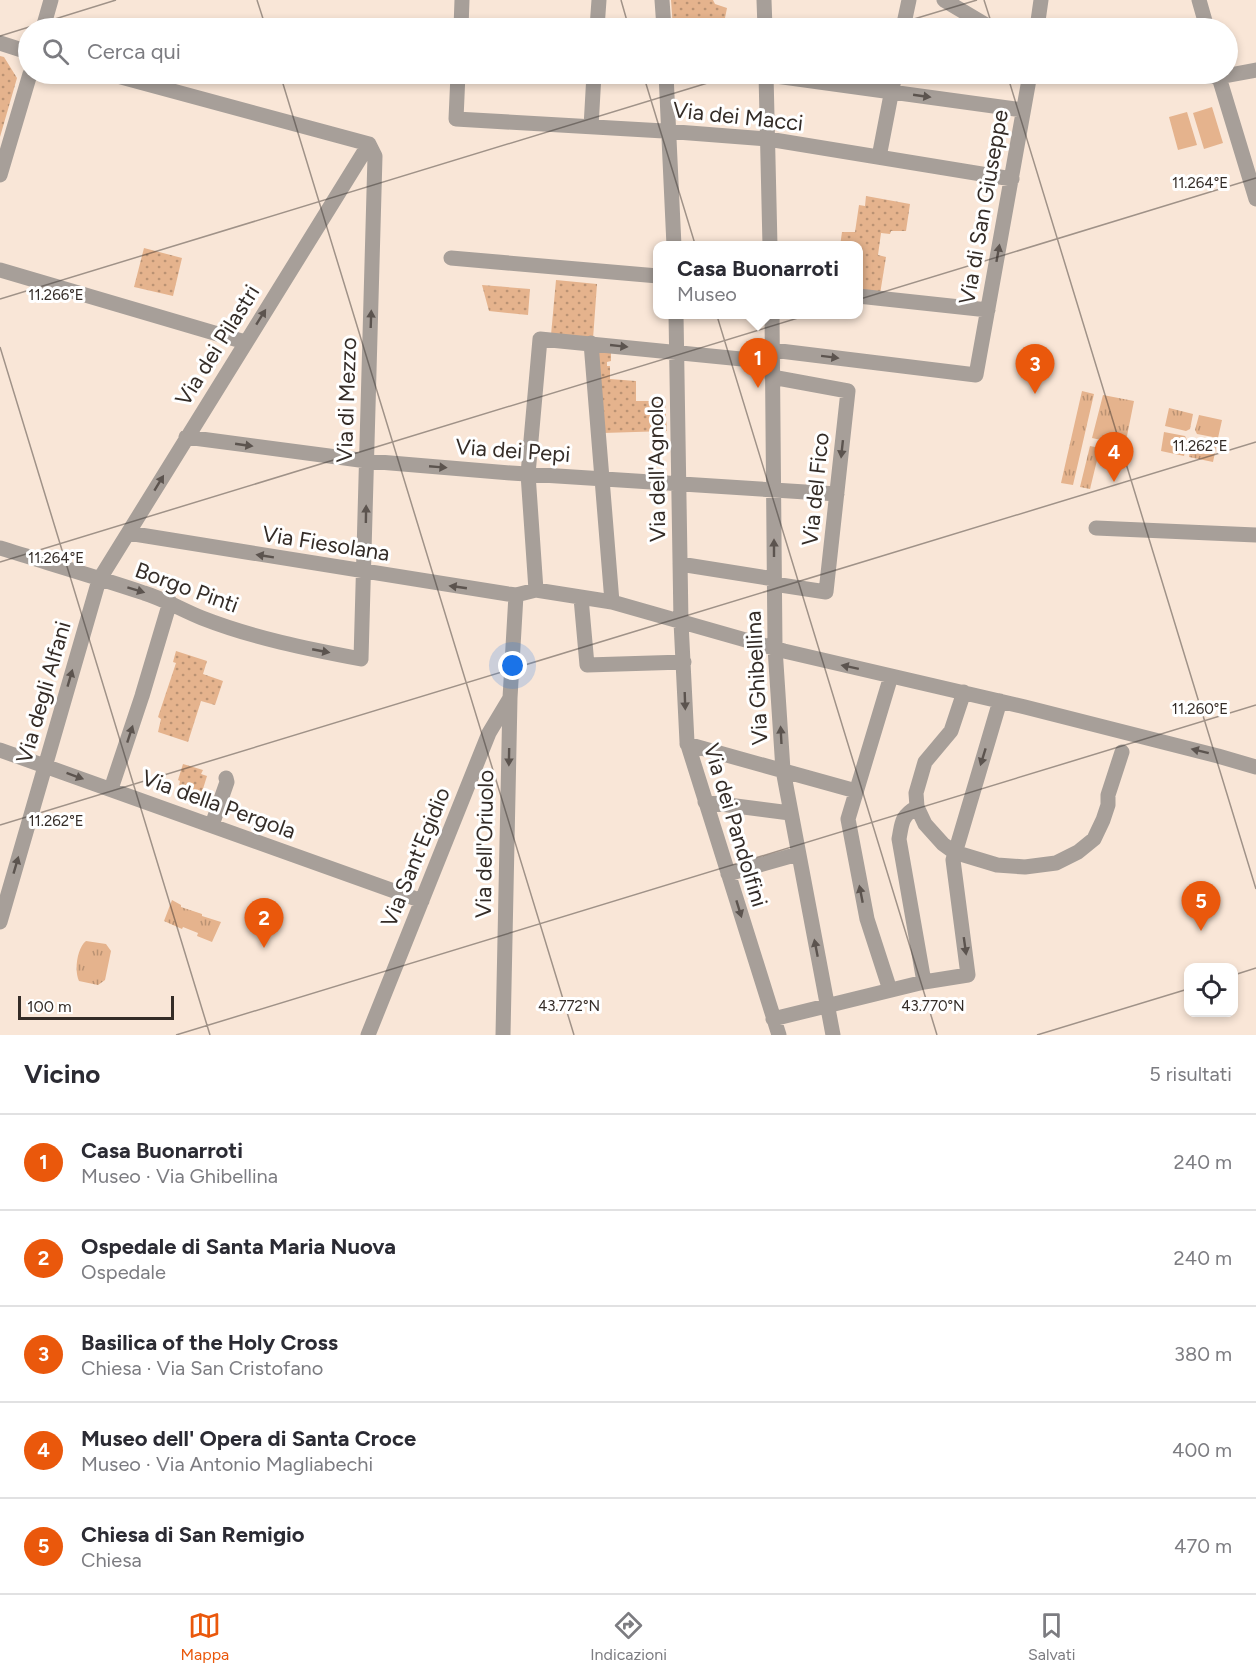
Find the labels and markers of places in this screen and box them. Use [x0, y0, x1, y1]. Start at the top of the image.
pin: 1 [738, 338, 777, 388]
pin: 3 [1016, 344, 1054, 394]
pin: 4 [1094, 432, 1134, 482]
pin: 5 [1182, 882, 1220, 931]
pin: 2 [244, 898, 284, 948]

